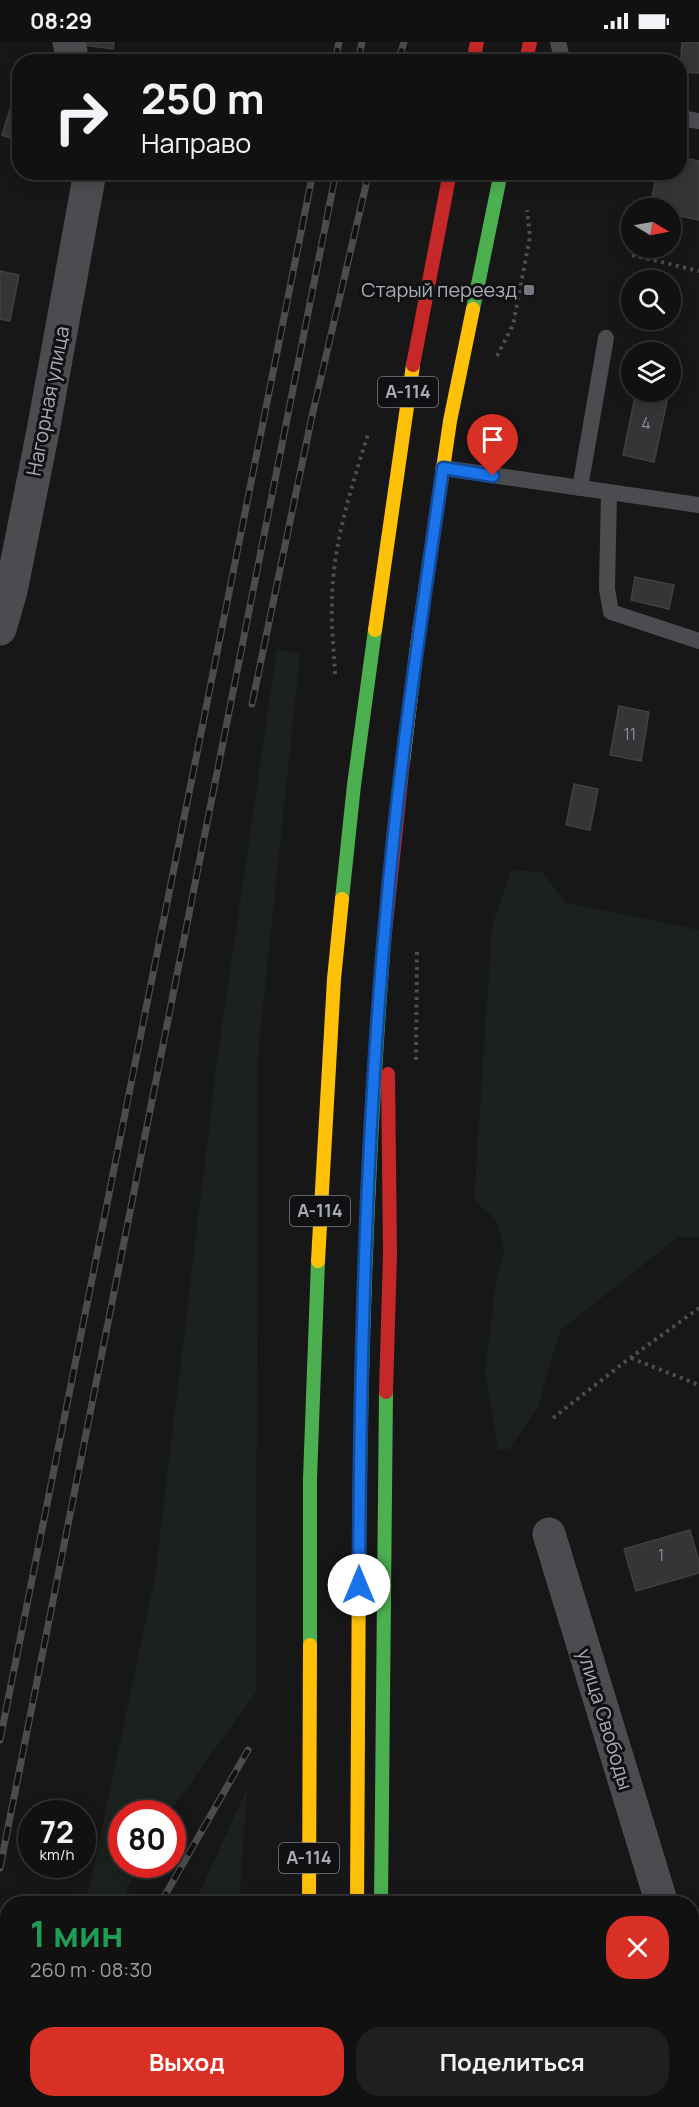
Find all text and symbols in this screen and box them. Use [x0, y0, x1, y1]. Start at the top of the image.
text: 08:29 [30, 6, 92, 36]
text: 250 m [141, 69, 264, 127]
icon: right [42, 78, 120, 156]
text: Направо [141, 124, 251, 161]
north arrow [621, 198, 681, 258]
map controls [621, 198, 681, 402]
button: search [621, 270, 681, 330]
place label: Старый переезд [361, 276, 517, 303]
marker: Старый переезд [522, 283, 536, 297]
street label: Нагорная улица [20, 324, 75, 478]
button: layers [621, 342, 681, 402]
road number: А-114 [378, 377, 438, 407]
house number: 4 [641, 412, 651, 434]
pin [467, 414, 518, 476]
icon: arrive [476, 423, 509, 456]
house number: 11 [624, 723, 636, 745]
road number: А-114 [290, 1196, 350, 1226]
house number: 1 [658, 1544, 664, 1566]
position arrow [327, 1553, 391, 1617]
street label: улица Свободы [571, 1645, 640, 1793]
speed limit sign: 80 [108, 1800, 186, 1878]
text: 72 [40, 1811, 74, 1852]
road number: А-114 [279, 1843, 339, 1873]
text: km/h [40, 1844, 74, 1865]
text: 1 мин [30, 1909, 123, 1958]
button: close [606, 1916, 669, 1979]
text: 260 m · 08:30 [30, 1956, 153, 1983]
button: Выход [30, 2027, 344, 2096]
button: Поделиться [356, 2027, 669, 2096]

